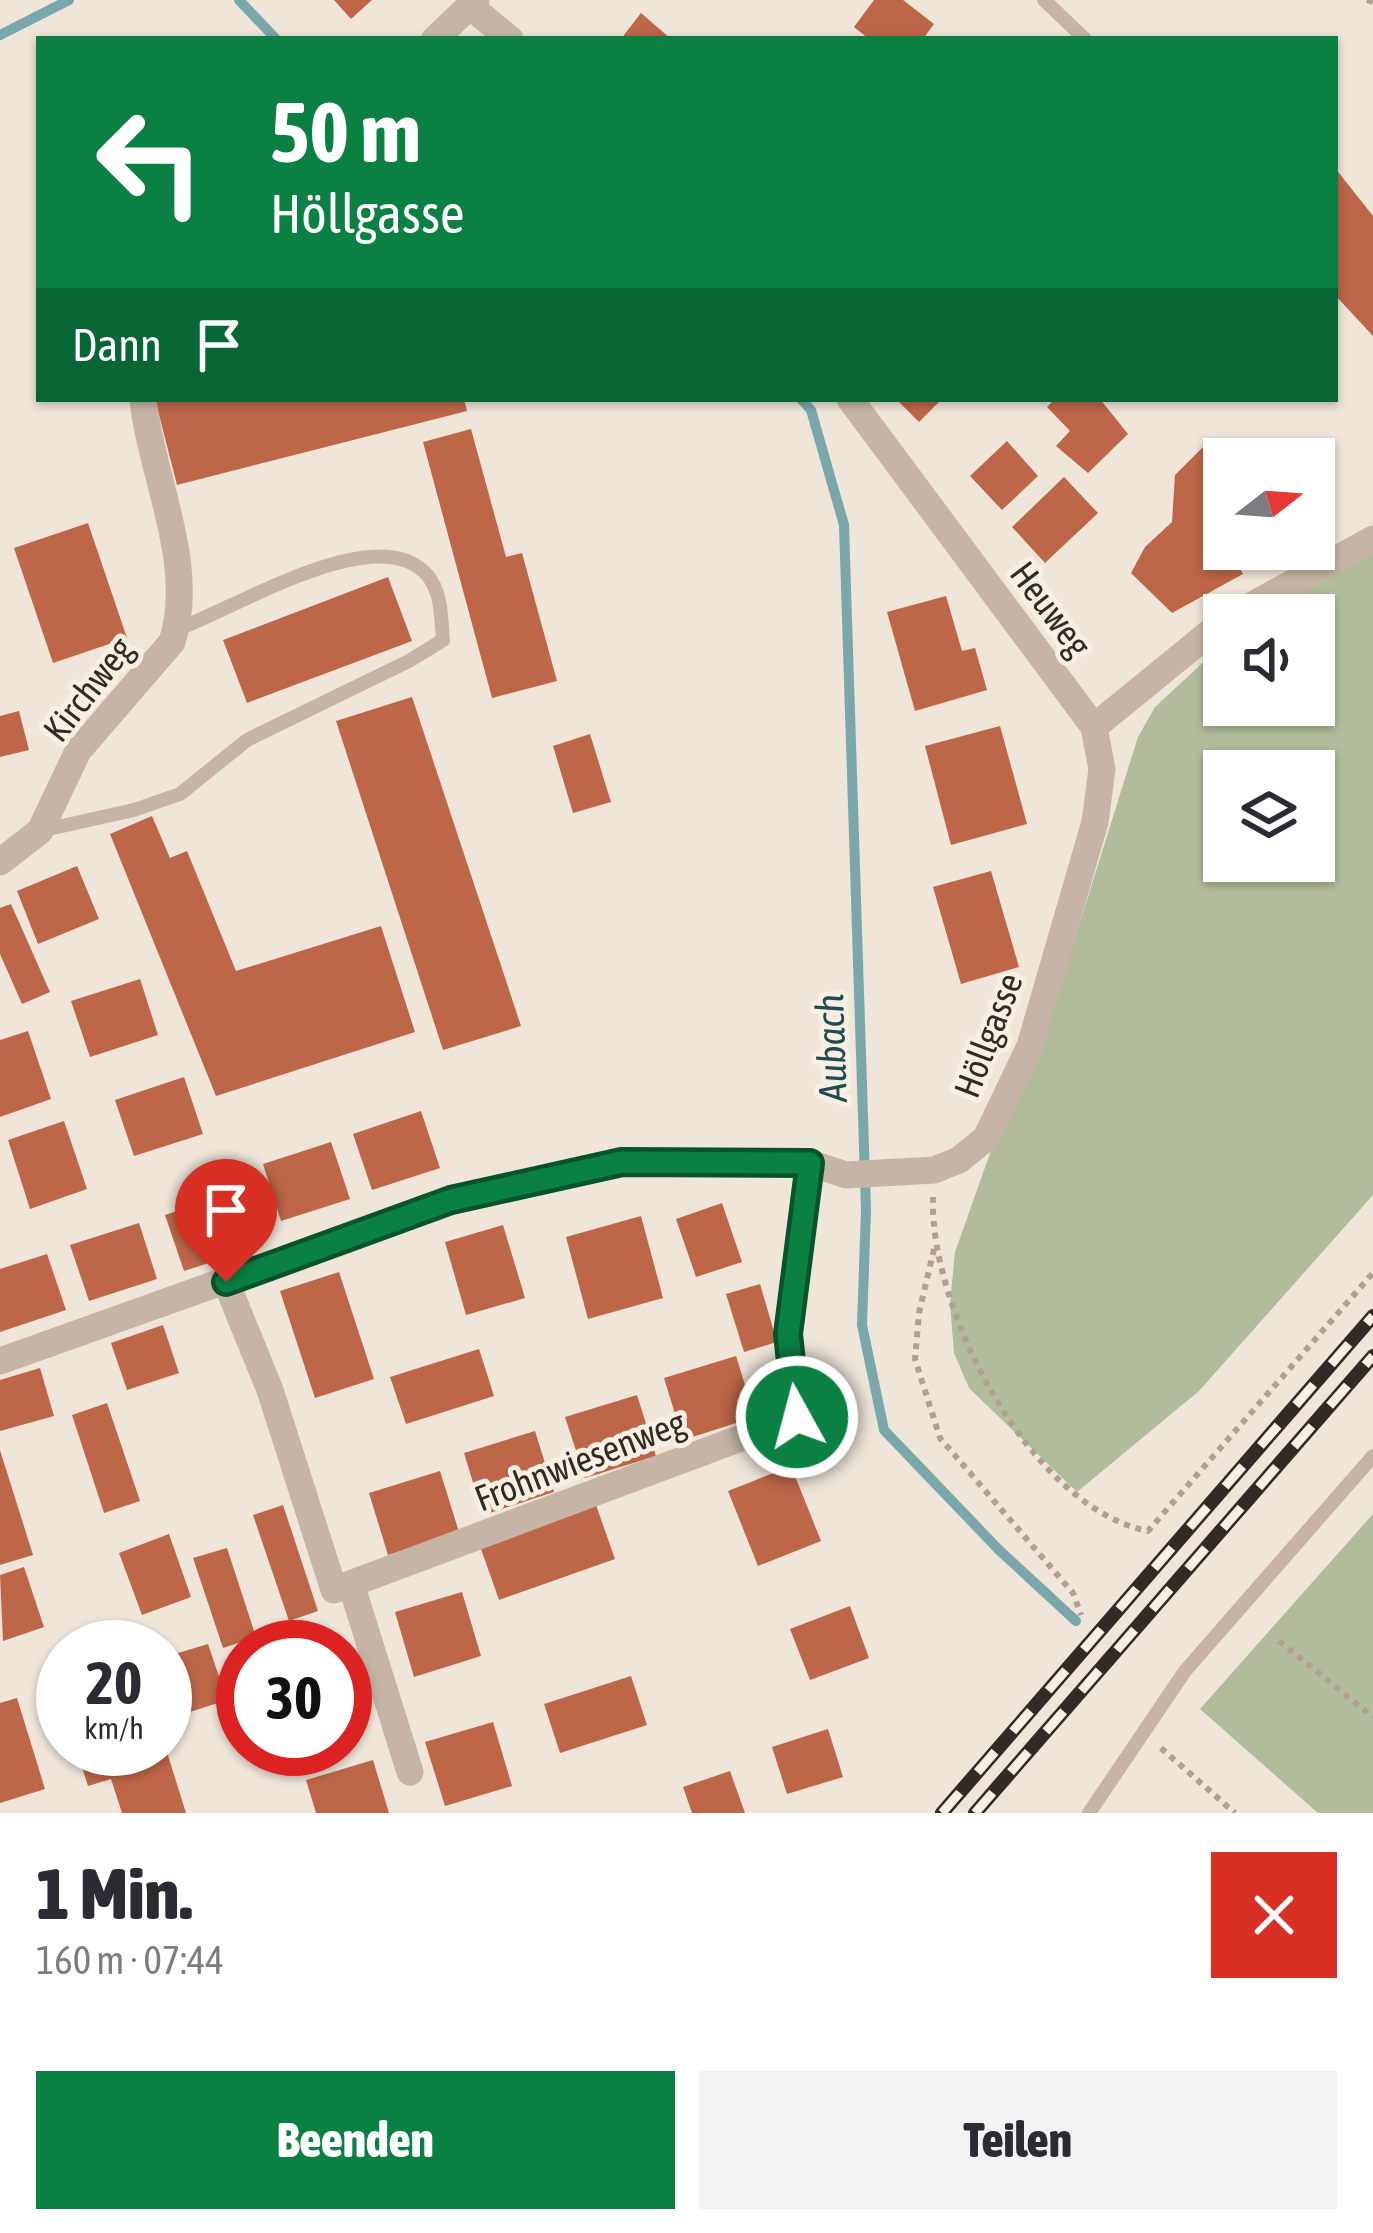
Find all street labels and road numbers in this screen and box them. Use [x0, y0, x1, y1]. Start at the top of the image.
street label: Heuweg [1002, 553, 1100, 665]
street label: Kirchweg [34, 628, 142, 749]
street label: Höllgasse [945, 967, 1031, 1103]
street label: Frohnwiesenweg [469, 1400, 692, 1519]

